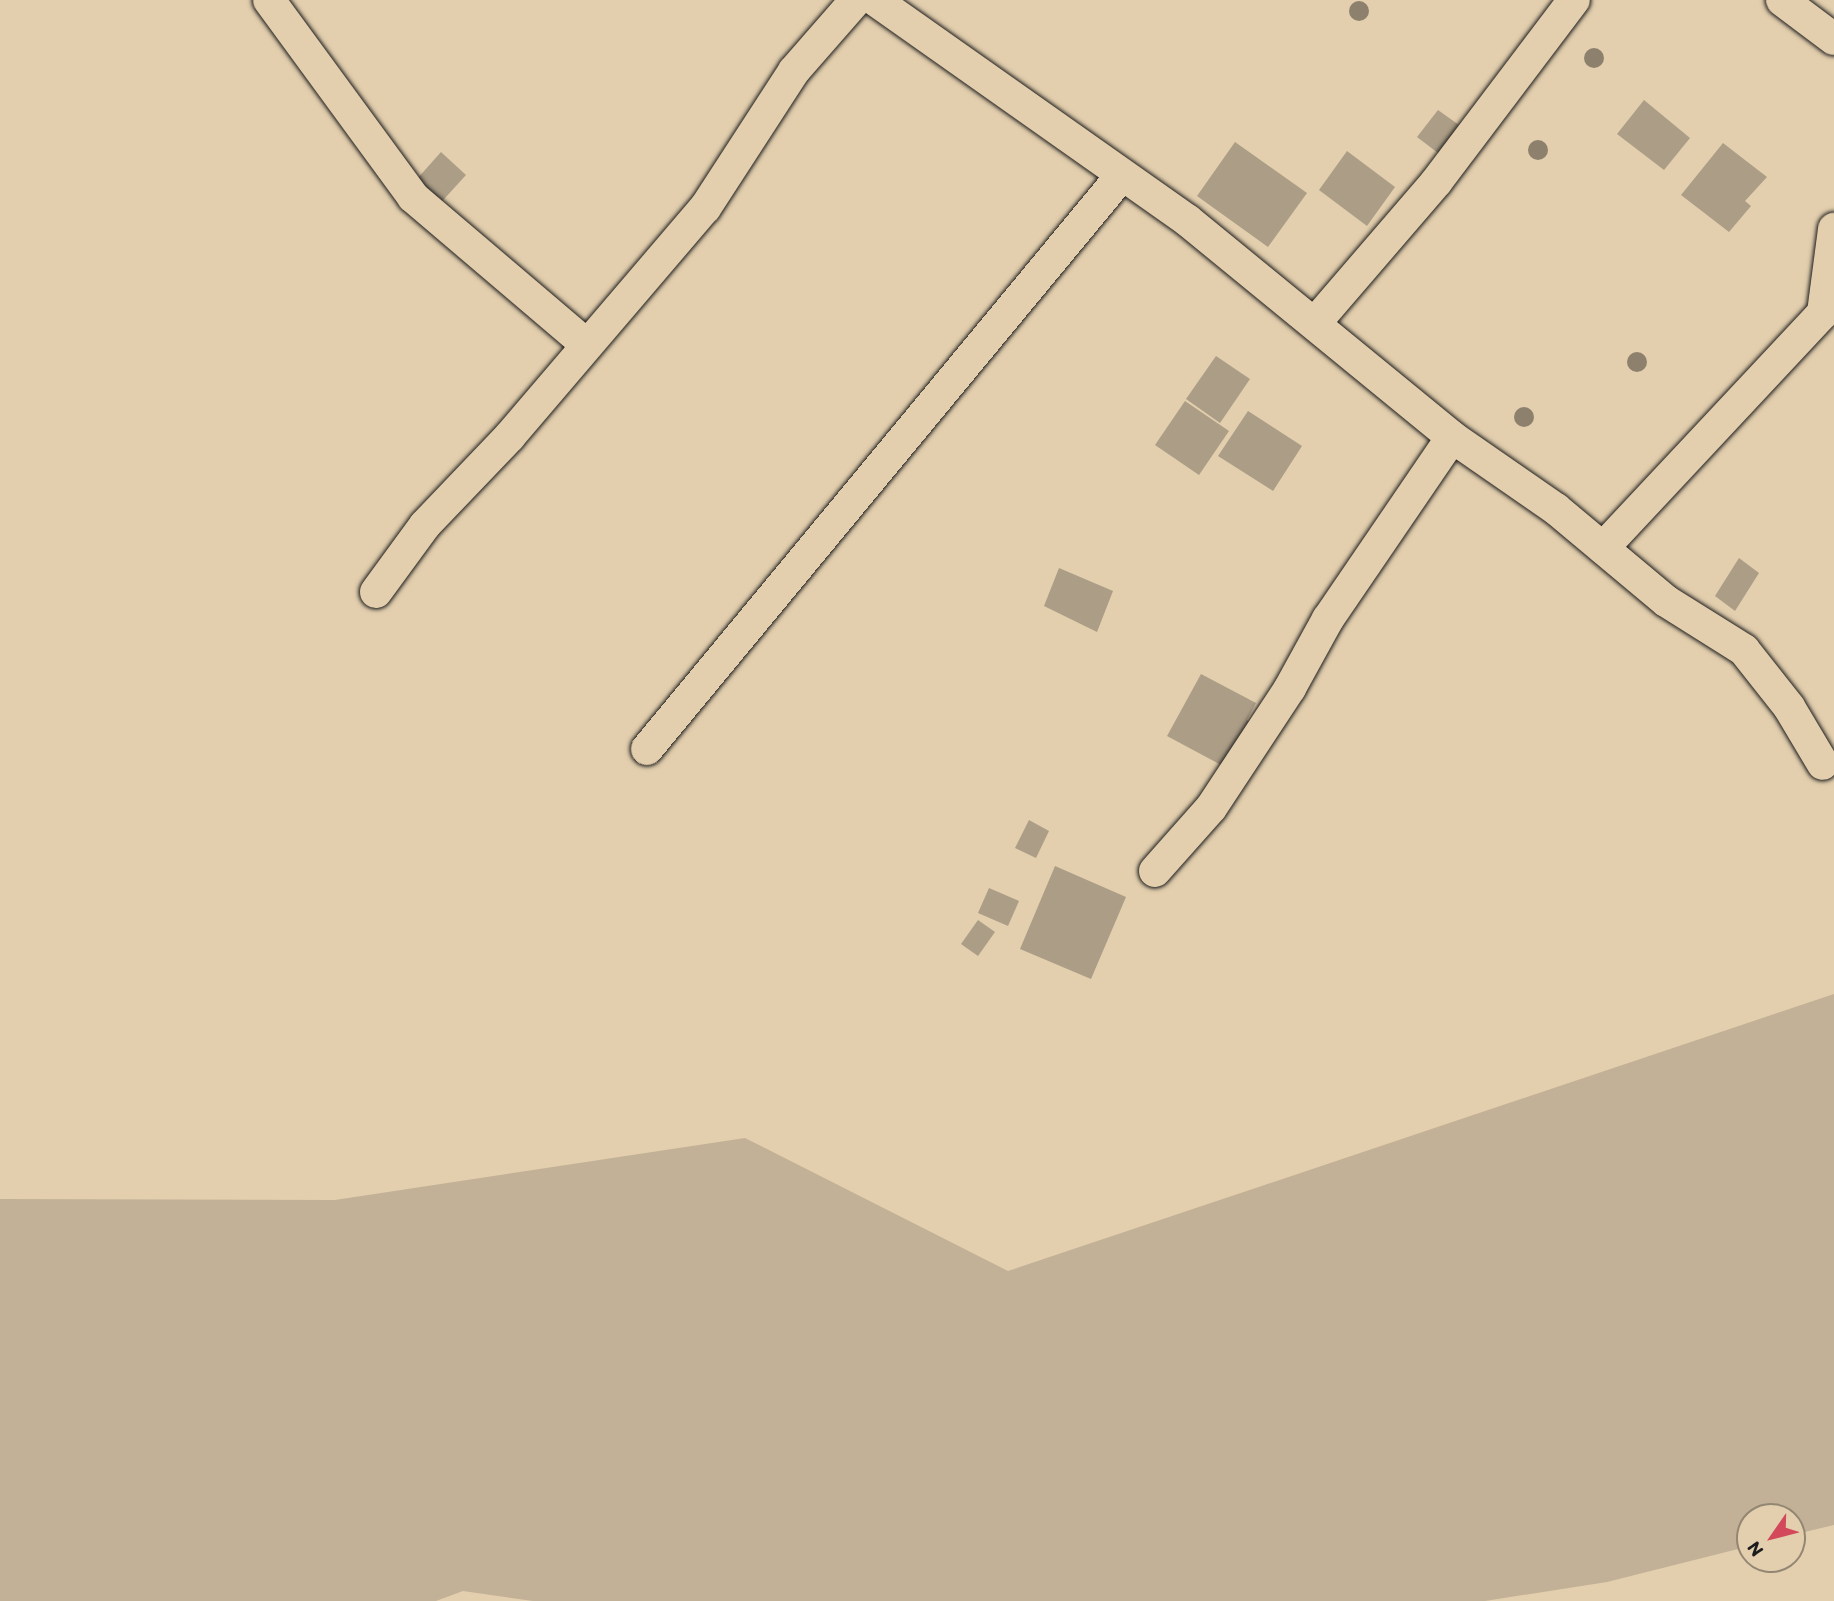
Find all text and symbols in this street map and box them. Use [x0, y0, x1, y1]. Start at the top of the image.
north arrow [1736, 1503, 1806, 1573]
text: N [1742, 1537, 1768, 1561]

